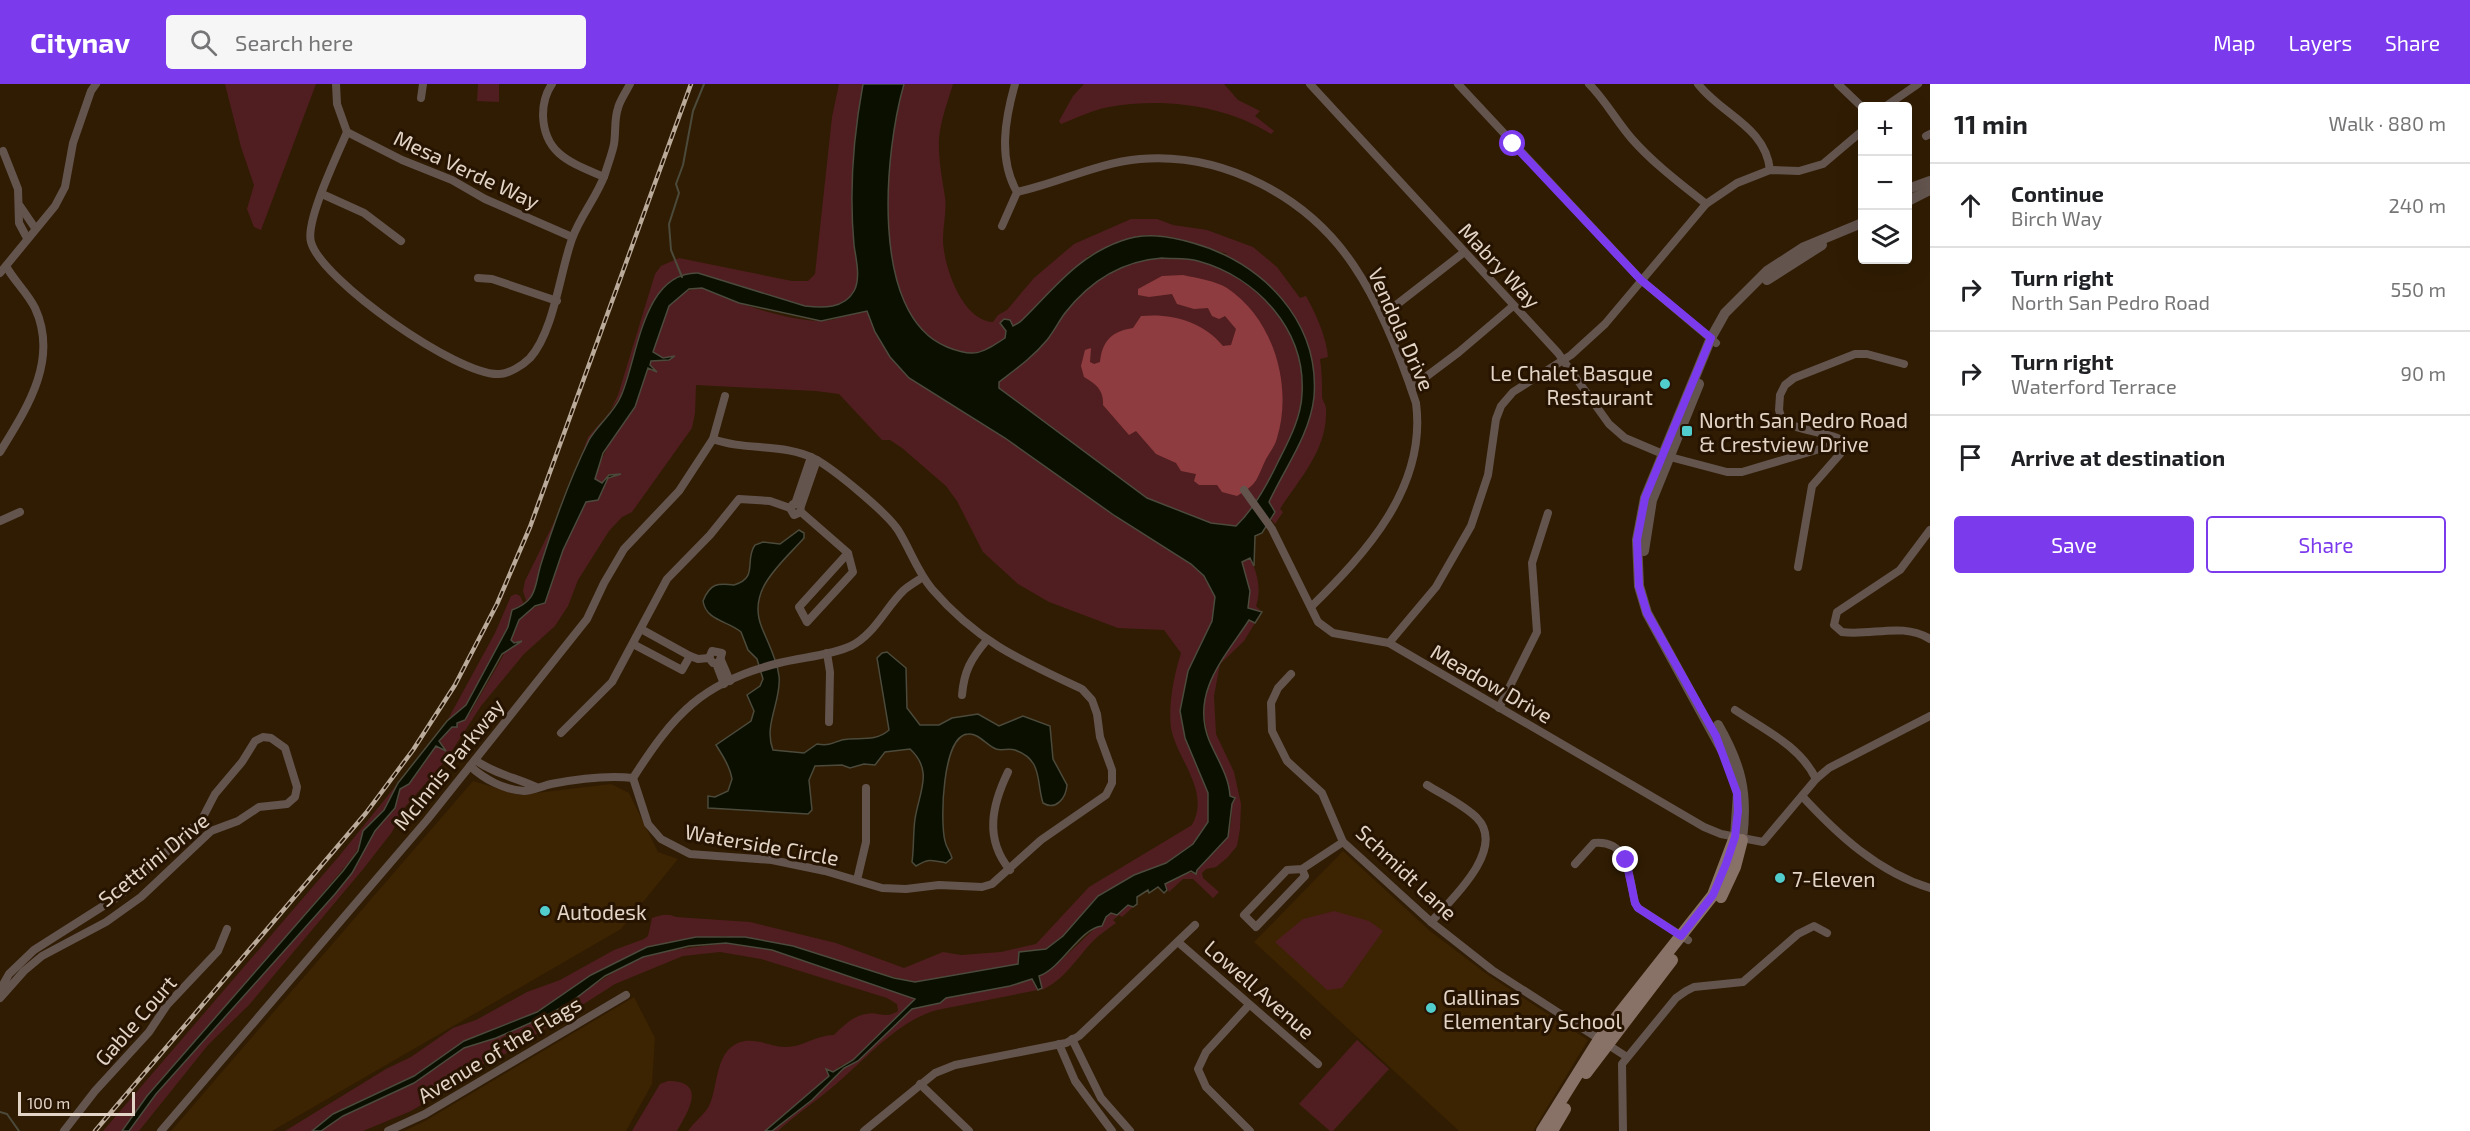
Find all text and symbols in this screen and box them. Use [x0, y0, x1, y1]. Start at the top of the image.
search box [166, 15, 586, 69]
text: Citynav [30, 25, 130, 59]
icon: search [187, 26, 220, 59]
text: Search here [235, 29, 353, 55]
text: Map [2213, 30, 2255, 55]
text: Layers [2288, 30, 2352, 55]
text: Share [2385, 30, 2440, 55]
map controls [1858, 102, 1912, 264]
button: + [1858, 102, 1912, 156]
text: 11 min [1954, 108, 2028, 139]
text: Walk · 880 m [2328, 111, 2446, 135]
street label: Mesa Verde Way [390, 124, 544, 214]
route start [1499, 130, 1525, 156]
button: − [1858, 156, 1912, 210]
text: Continue [2011, 180, 2104, 206]
icon: ahead [1954, 189, 1987, 222]
text: 240 m [2388, 193, 2446, 217]
text: Birch Way [2011, 206, 2102, 230]
button: layers [1858, 210, 1912, 264]
street label: Mabry Way [1454, 217, 1546, 313]
street label: Vendola Drive [1364, 264, 1440, 394]
text: Turn right [2011, 264, 2113, 290]
icon: right [1954, 273, 1987, 306]
text: 550 m [2391, 277, 2446, 301]
text: North San Pedro Road [2011, 290, 2210, 314]
text: Turn right [2011, 348, 2113, 374]
icon: right [1954, 357, 1987, 390]
place label: Le Chalet Basque Restaurant [1490, 360, 1653, 409]
text: 90 m [2401, 361, 2446, 385]
text: Waterford Terrace [2011, 374, 2177, 398]
marker: Le Chalet Basque Restaurant [1658, 377, 1672, 391]
place label: North San Pedro Road & Crestview Drive [1699, 407, 1908, 456]
marker: North San Pedro Road & Crestview Drive [1680, 424, 1694, 438]
icon: arrive [1954, 441, 1987, 474]
text: Arrive at destination [2011, 444, 2225, 470]
button: Save [1954, 516, 2194, 573]
button: Share [2206, 516, 2446, 573]
street label: Meadow Drive [1427, 638, 1557, 728]
street label: McInnis Parkway [387, 693, 509, 835]
street label: Scettrini Drive [93, 807, 213, 911]
street label: Waterside Circle [683, 818, 841, 870]
street label: Schmidt Lane [1352, 819, 1462, 925]
route end [1612, 846, 1638, 872]
place label: 7-Eleven [1792, 866, 1875, 891]
marker: 7-Eleven [1773, 871, 1787, 885]
place label: Autodesk [557, 899, 647, 924]
marker: Autodesk [538, 904, 552, 918]
street label: Lowell Avenue [1200, 934, 1320, 1044]
street label: Gable Court [89, 970, 181, 1070]
place label: Gallinas Elementary School [1443, 984, 1623, 1033]
street label: Avenue of the Flags [413, 990, 585, 1108]
marker: Gallinas Elementary School [1424, 1001, 1438, 1015]
scale bar [18, 1089, 135, 1116]
text: 100 m [27, 1093, 70, 1112]

